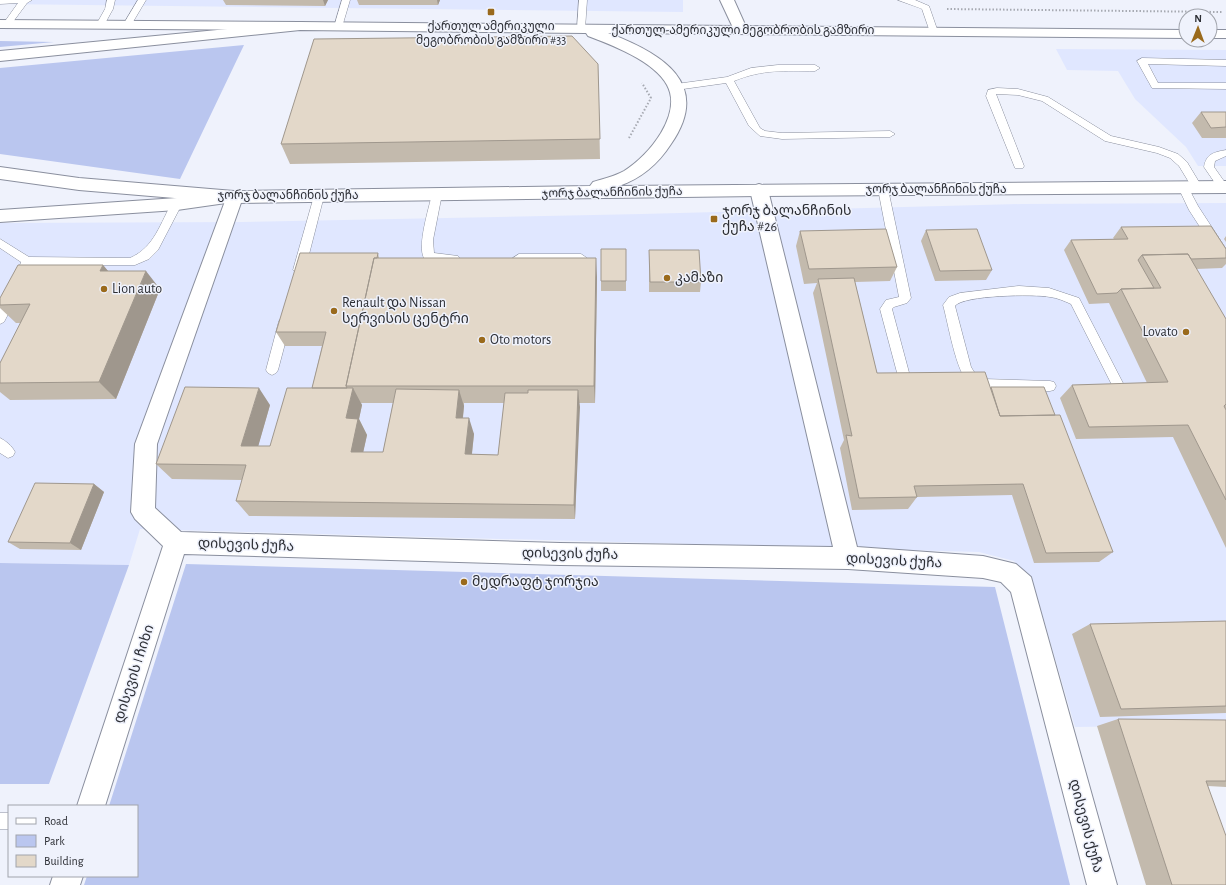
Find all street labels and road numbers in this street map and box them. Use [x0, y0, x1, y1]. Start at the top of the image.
street label: ქართულ-ამერიკული მეგობრობის გამზირი [611, 24, 875, 38]
street label: ჯორჯ ბალანჩინის ქუჩა [866, 183, 1006, 197]
street label: ჯორჯ ბალანჩინის ქუჩა [541, 185, 683, 201]
street label: ჯორჯ ბალანჩინის ქუჩა [218, 189, 358, 203]
street label: დისევის ქუჩა [198, 536, 294, 555]
street label: დისევის ქუჩა [522, 546, 618, 563]
street label: დისევის ქუჩა [845, 551, 942, 572]
street label: დისევის I ჩიხი [111, 623, 157, 725]
street label: დისევის ქუჩა [1066, 778, 1105, 875]

